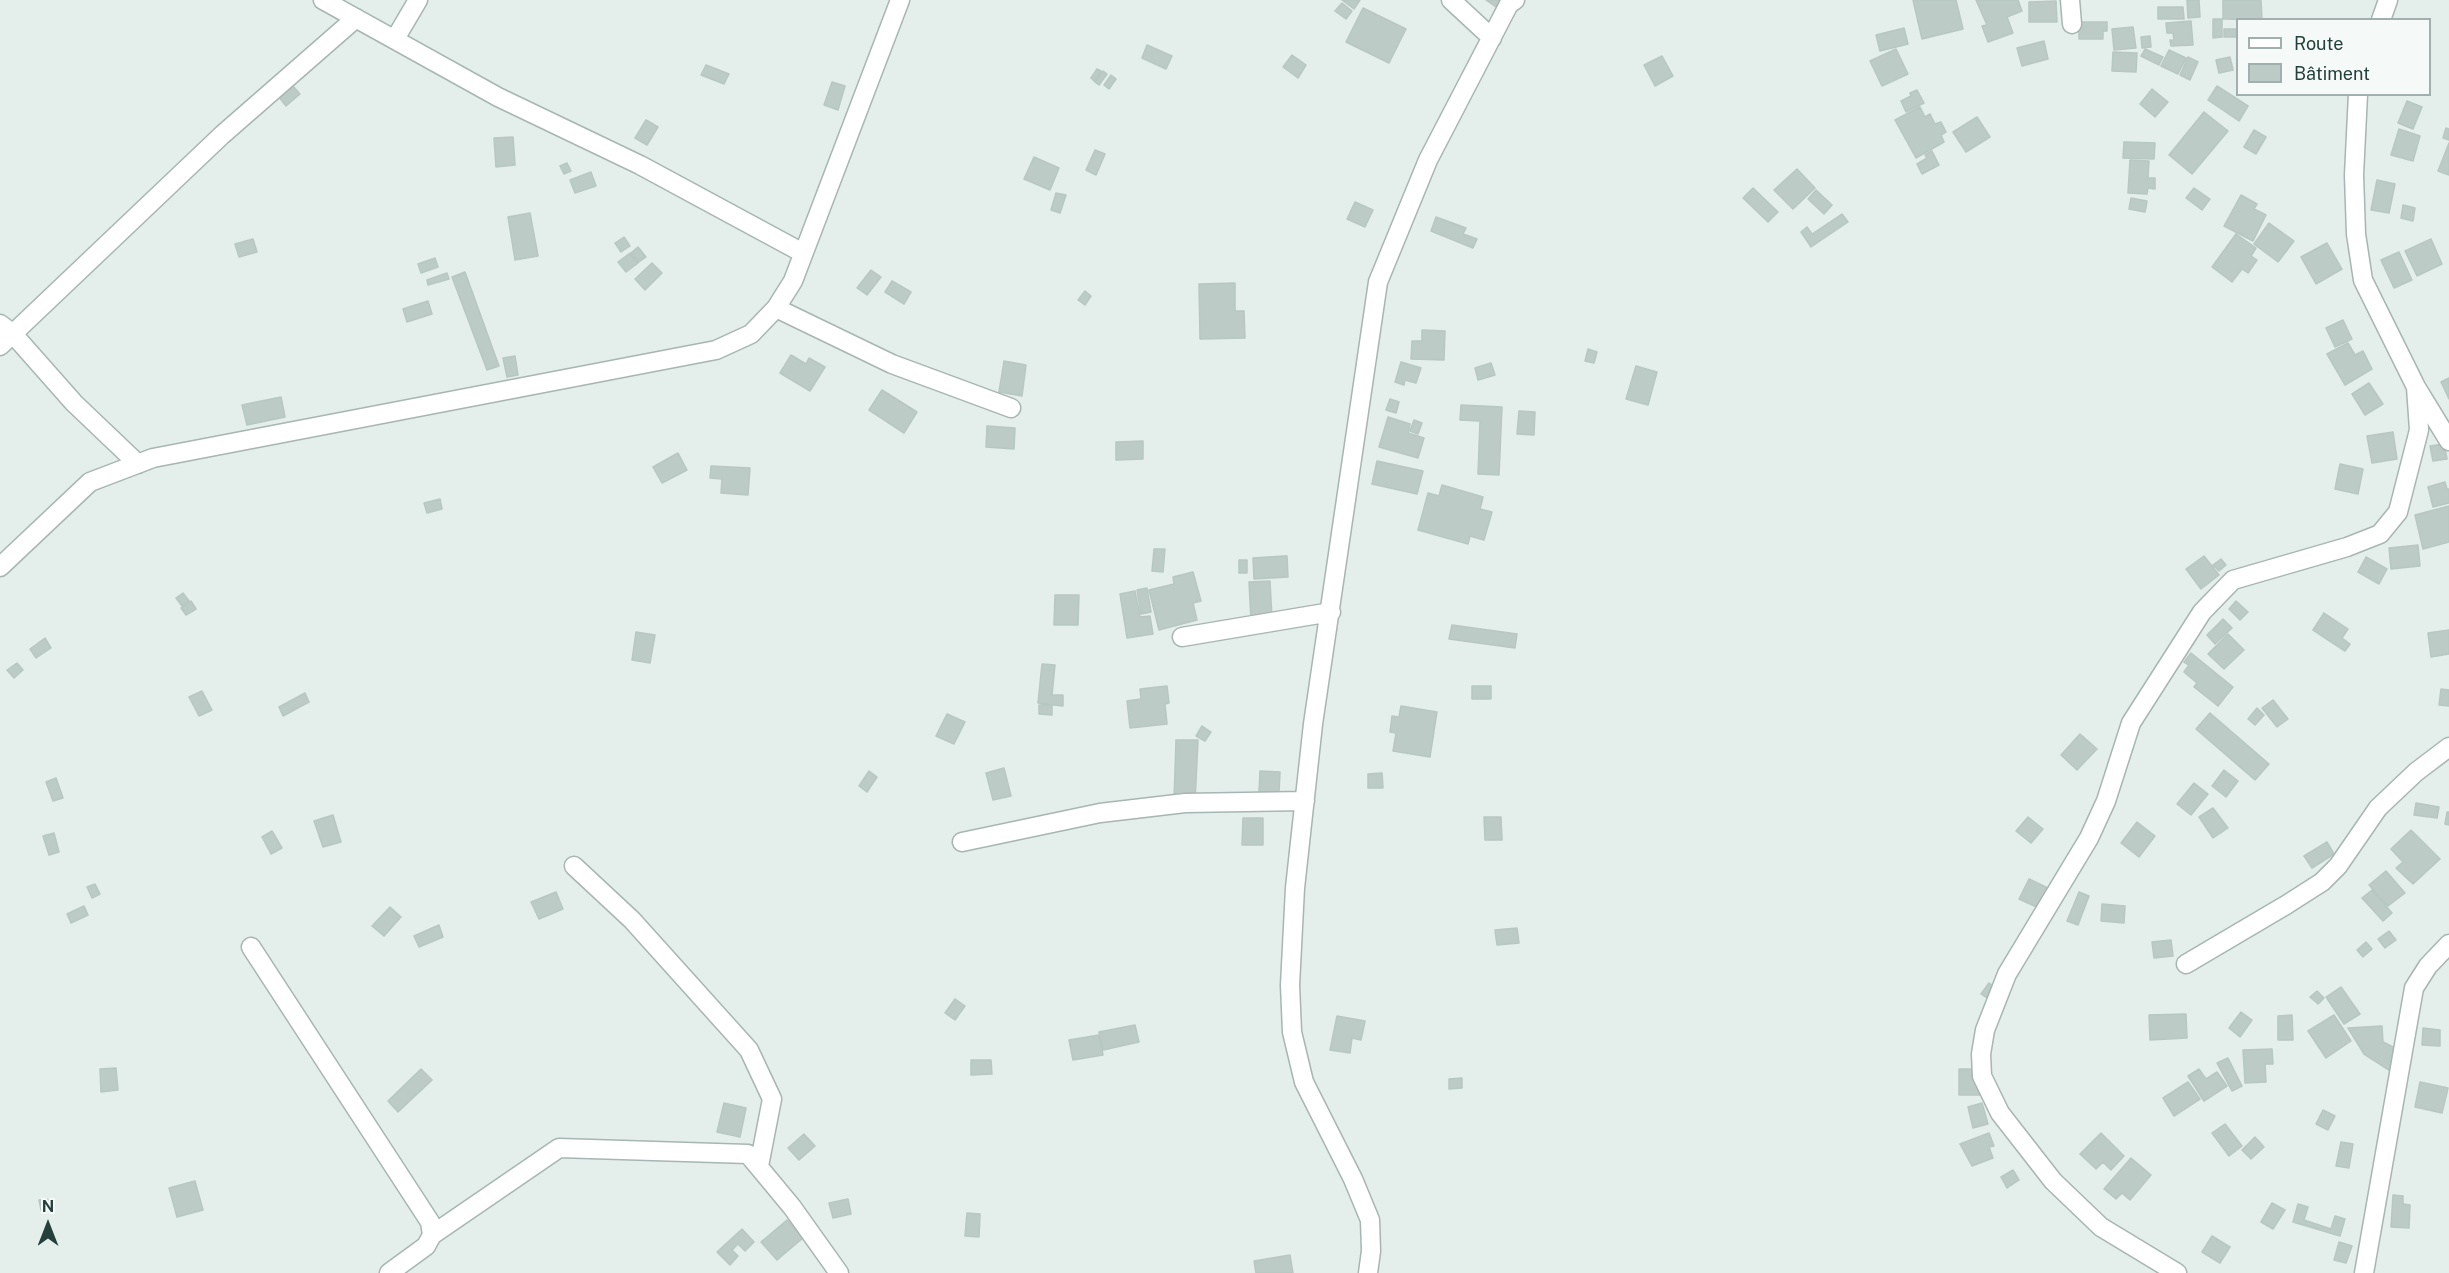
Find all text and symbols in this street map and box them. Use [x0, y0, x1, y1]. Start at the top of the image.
legend [2236, 18, 2431, 96]
text: Route [2294, 33, 2343, 54]
text: Bâtiment [2294, 63, 2370, 84]
north arrow [18, 1195, 78, 1255]
text: N [42, 1197, 54, 1216]

